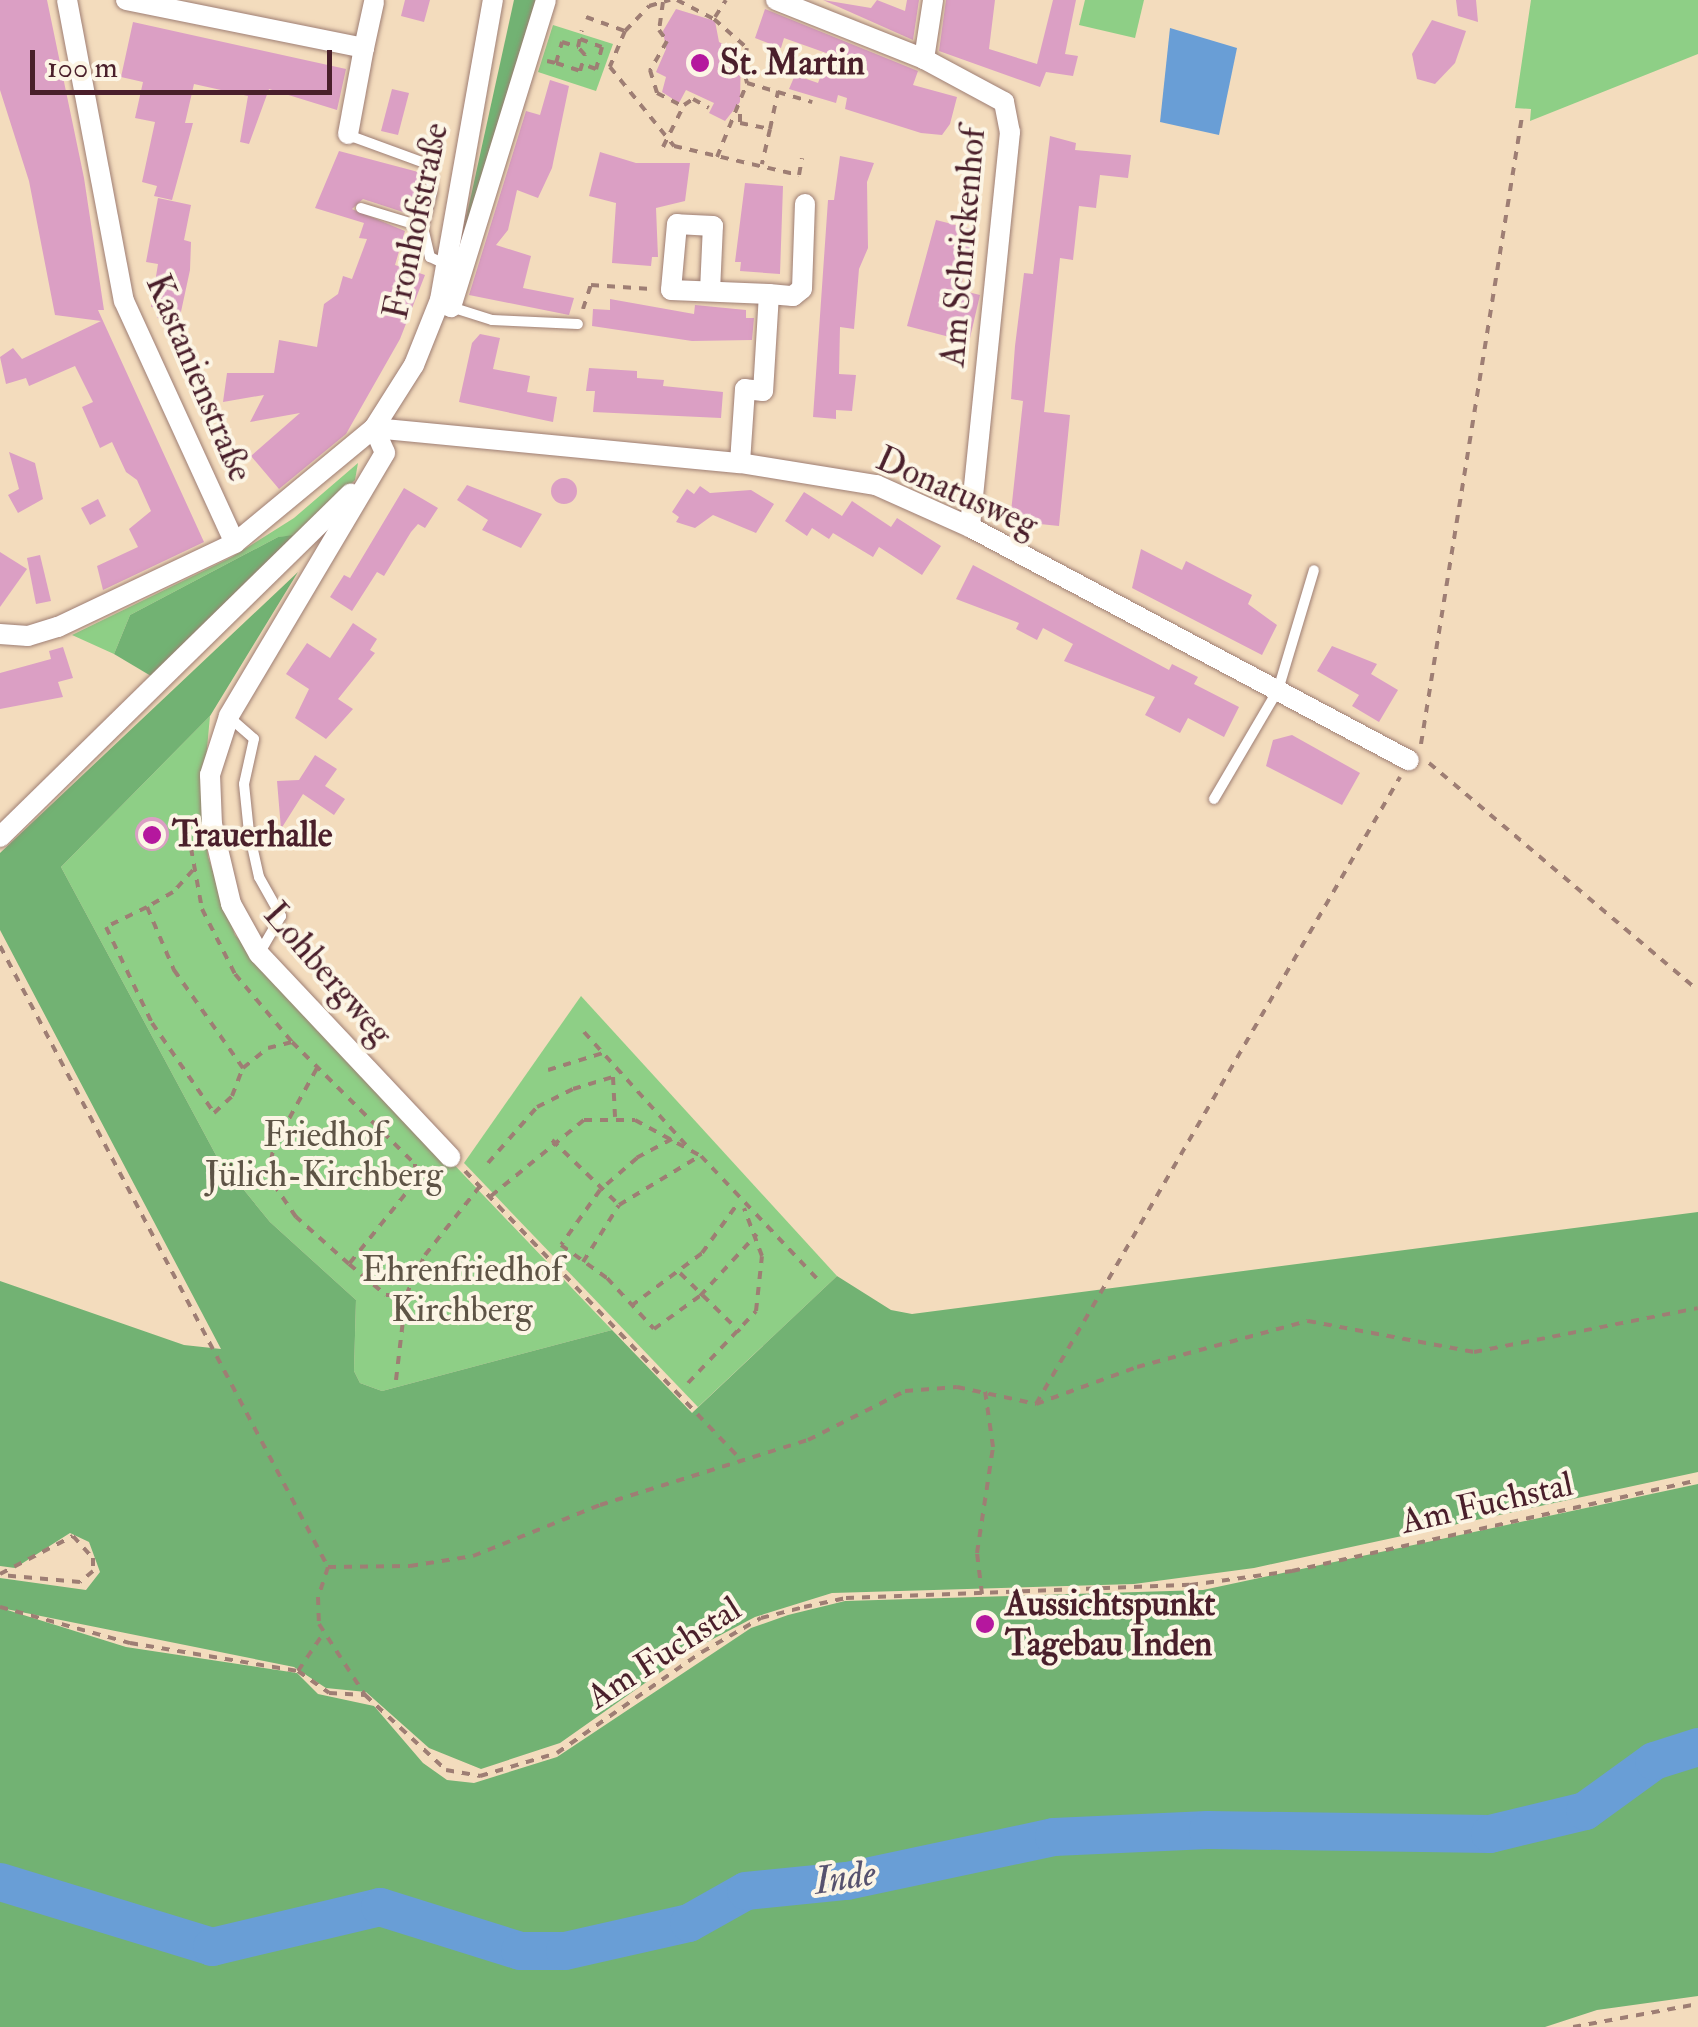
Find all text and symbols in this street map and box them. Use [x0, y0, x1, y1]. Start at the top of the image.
scale bar [35, 30, 338, 92]
place label: St. Martin [720, 42, 865, 84]
text: 100 m [47, 49, 118, 86]
marker: St. Martin [689, 52, 711, 74]
street label: Fronhofstraße [375, 119, 457, 323]
street label: Am Schrickenhof [932, 125, 994, 369]
street label: Kastanienstraße [137, 268, 261, 488]
street label: Donatusweg [870, 438, 1044, 546]
place label: Trauerhalle [172, 814, 332, 856]
marker: Trauerhalle [141, 824, 163, 846]
street label: Lohbergweg [255, 894, 401, 1054]
park label: Friedhof Jülich-Kirchberg [205, 1114, 443, 1196]
park label: Ehrenfriedhof Kirchberg [361, 1249, 563, 1331]
street label: Am Fuchstal [1397, 1463, 1577, 1543]
place label: Aussichtspunkt Tagebau Inden [1005, 1583, 1215, 1665]
street label: Am Fuchstal [579, 1588, 749, 1718]
marker: Aussichtspunkt Tagebau Inden [974, 1613, 996, 1635]
water label: Inde [811, 1851, 879, 1905]

